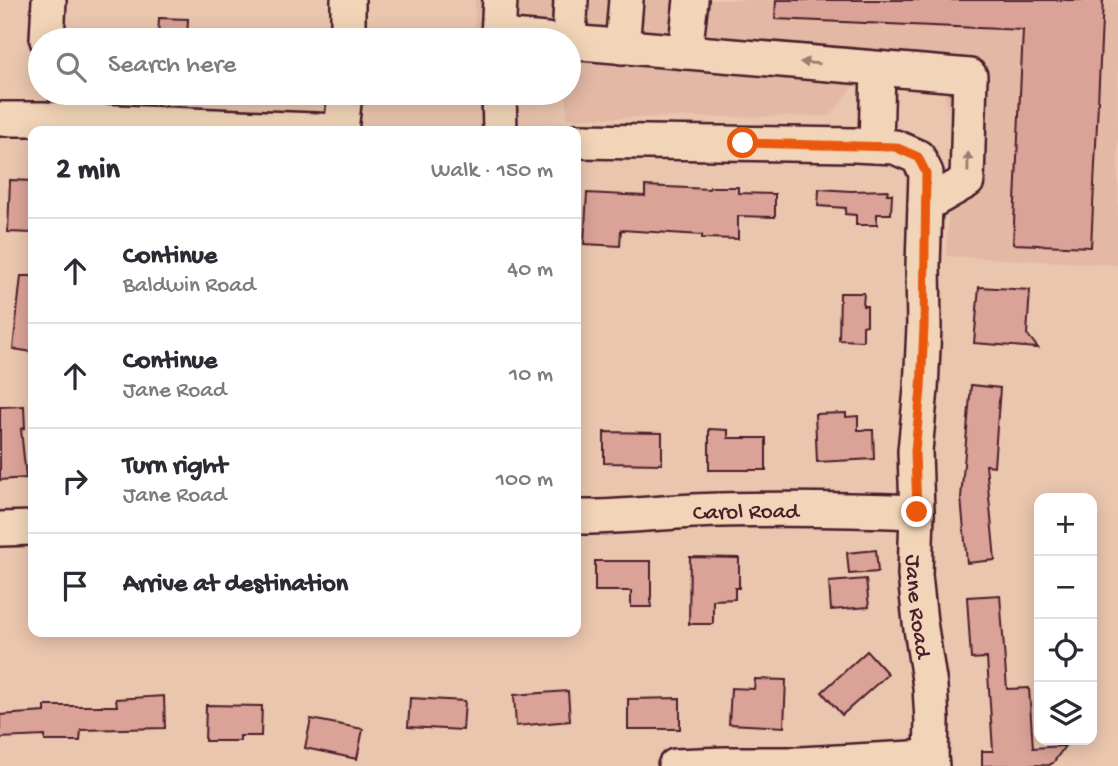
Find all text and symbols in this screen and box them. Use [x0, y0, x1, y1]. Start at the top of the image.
search box [28, 28, 581, 105]
icon: search [52, 48, 90, 86]
text: Search here [108, 51, 236, 82]
one-way arrow [799, 57, 821, 68]
route start [727, 127, 758, 158]
one-way arrow [962, 150, 973, 172]
text: 2 min [56, 154, 120, 189]
text: Walk · 150 m [431, 158, 553, 185]
text: Continue [123, 242, 217, 273]
icon: ahead [56, 252, 94, 290]
text: 40 m [507, 257, 553, 284]
text: Baldwin Road [123, 273, 256, 300]
text: Continue [123, 347, 217, 378]
icon: ahead [56, 357, 94, 395]
text: 10 m [509, 362, 553, 389]
text: Jane Road [123, 378, 226, 405]
text: Turn right [123, 452, 227, 483]
icon: right [56, 462, 94, 500]
text: 100 m [496, 467, 553, 494]
text: Jane Road [123, 483, 226, 510]
map controls [1034, 493, 1097, 745]
button: + [1034, 493, 1097, 556]
route end [901, 496, 932, 527]
street label: Carol Road [692, 499, 800, 528]
street label: Jane Road [898, 554, 936, 662]
button: − [1034, 556, 1097, 619]
icon: arrive [56, 567, 94, 605]
text: Arrive at destination [123, 570, 348, 601]
button: locate [1034, 619, 1097, 682]
button: layers [1034, 682, 1097, 745]

